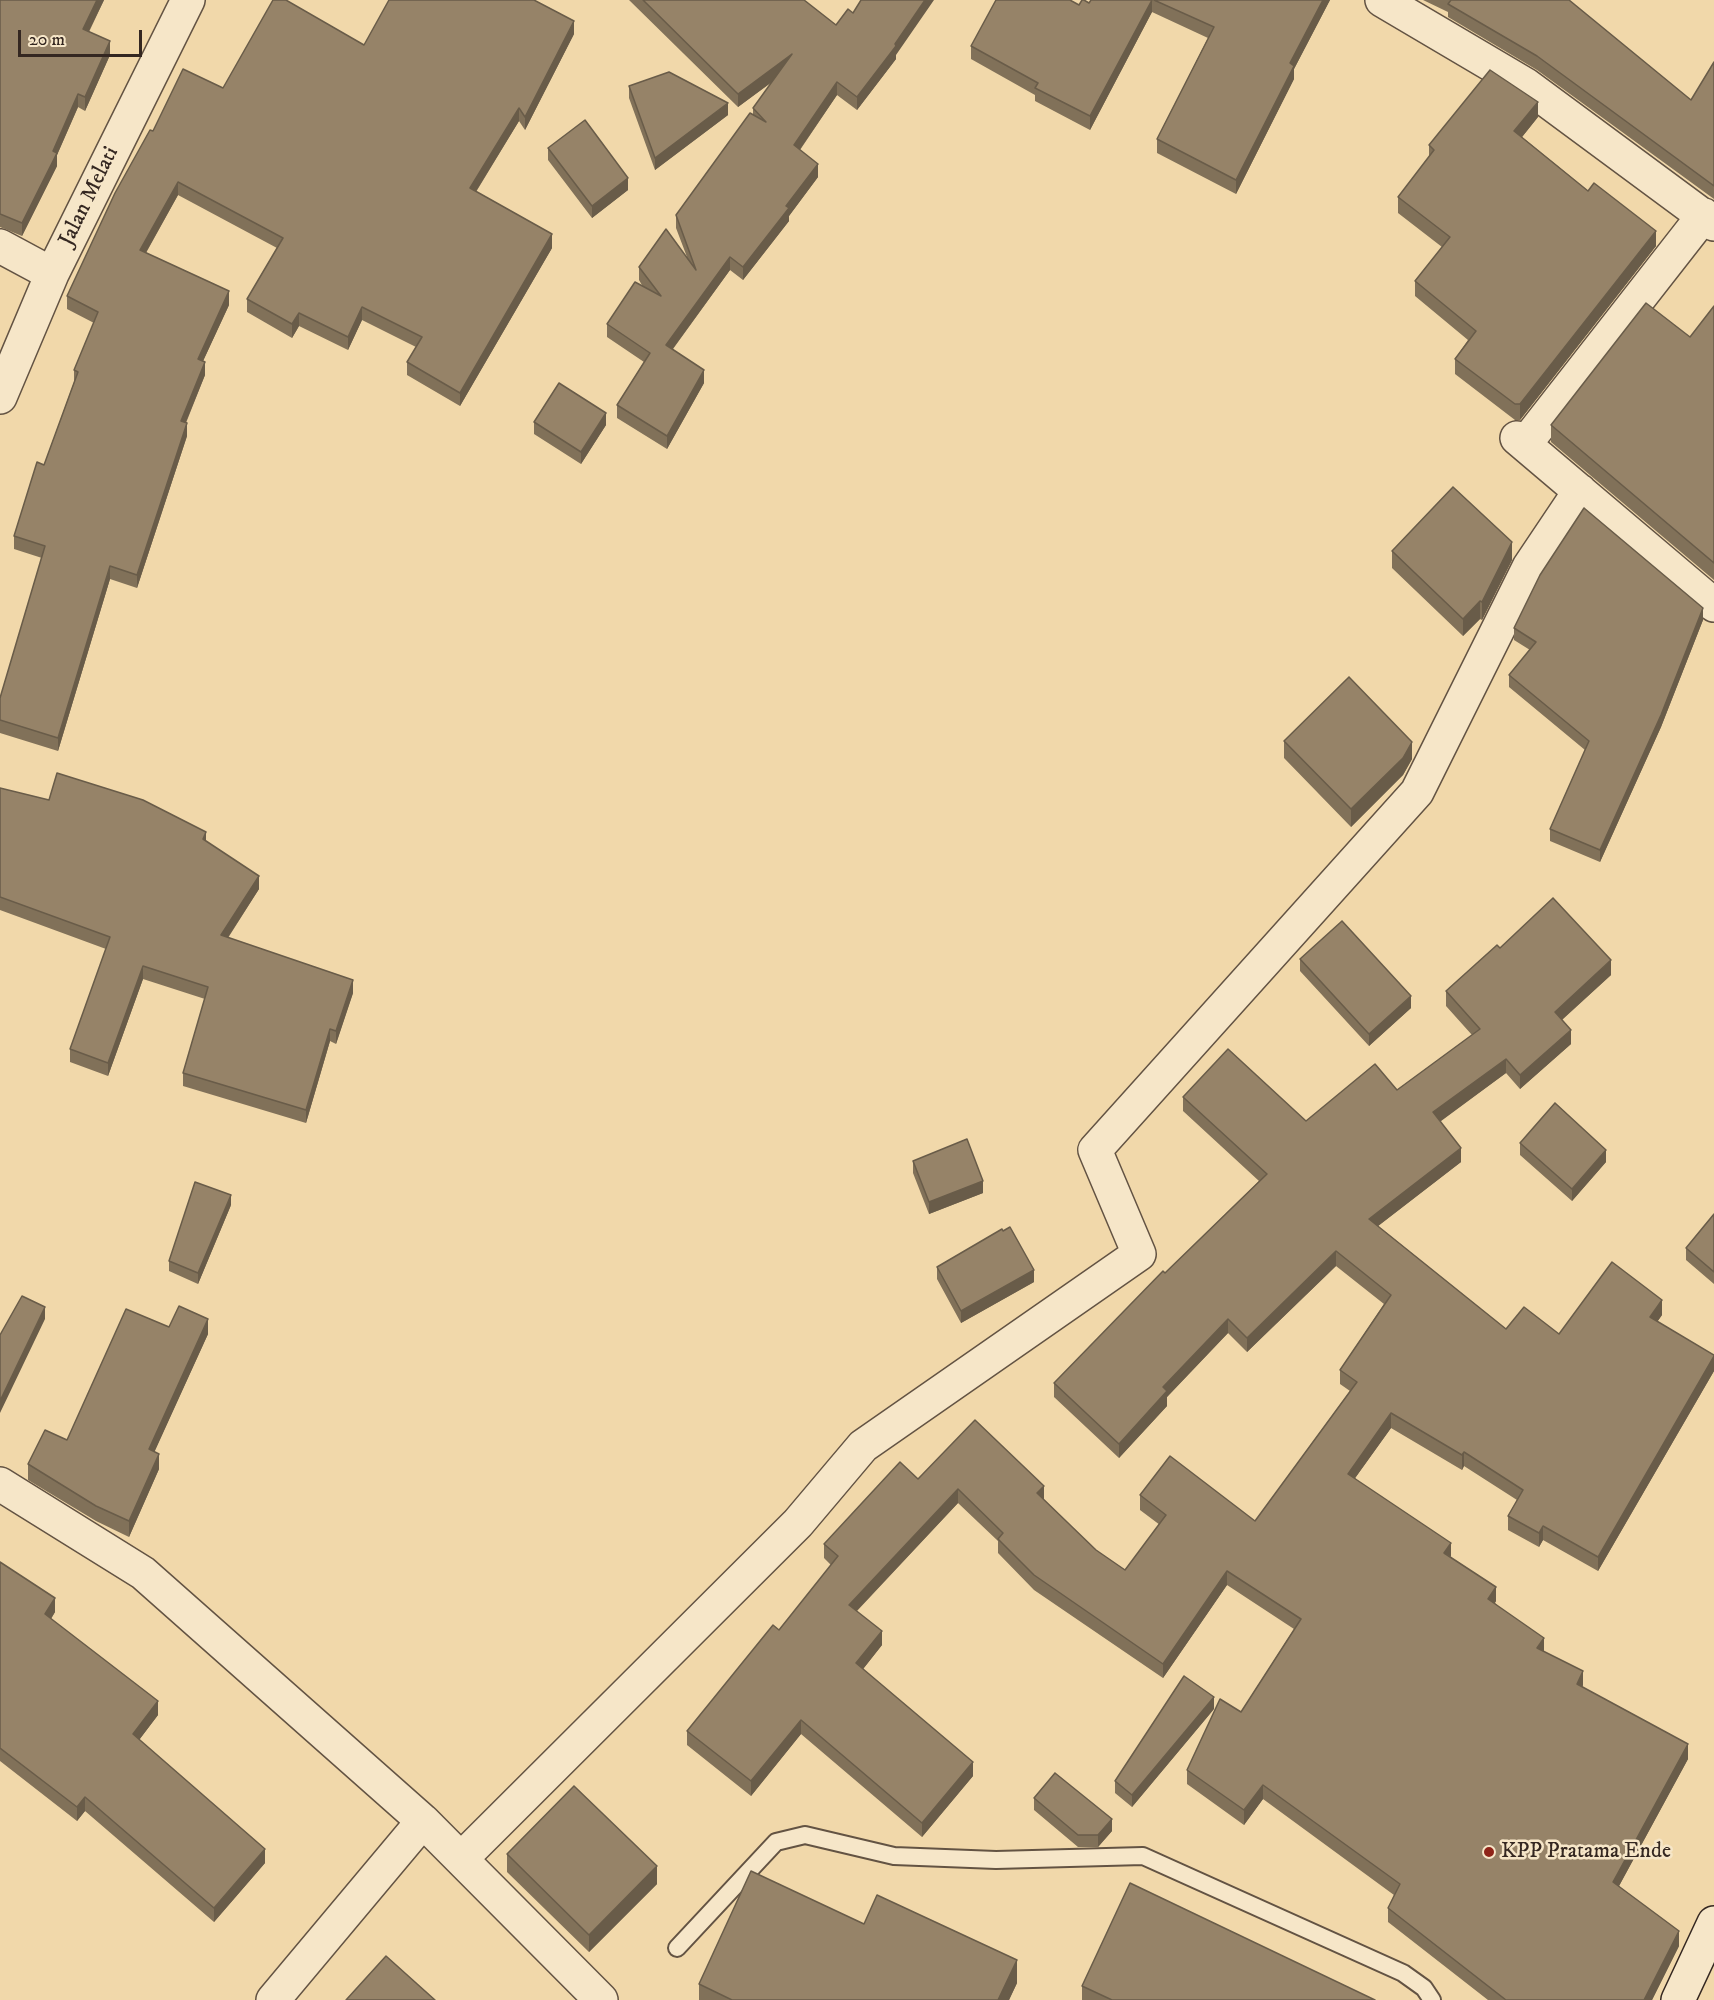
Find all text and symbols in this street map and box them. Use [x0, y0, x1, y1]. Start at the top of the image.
scale bar [21, 18, 146, 56]
text: 20 m [29, 29, 65, 51]
street label: Jalan Melati [55, 143, 125, 251]
place label: KPP Pratama Ende [1501, 1839, 1671, 1865]
marker: KPP Pratama Ende [1482, 1845, 1496, 1859]

